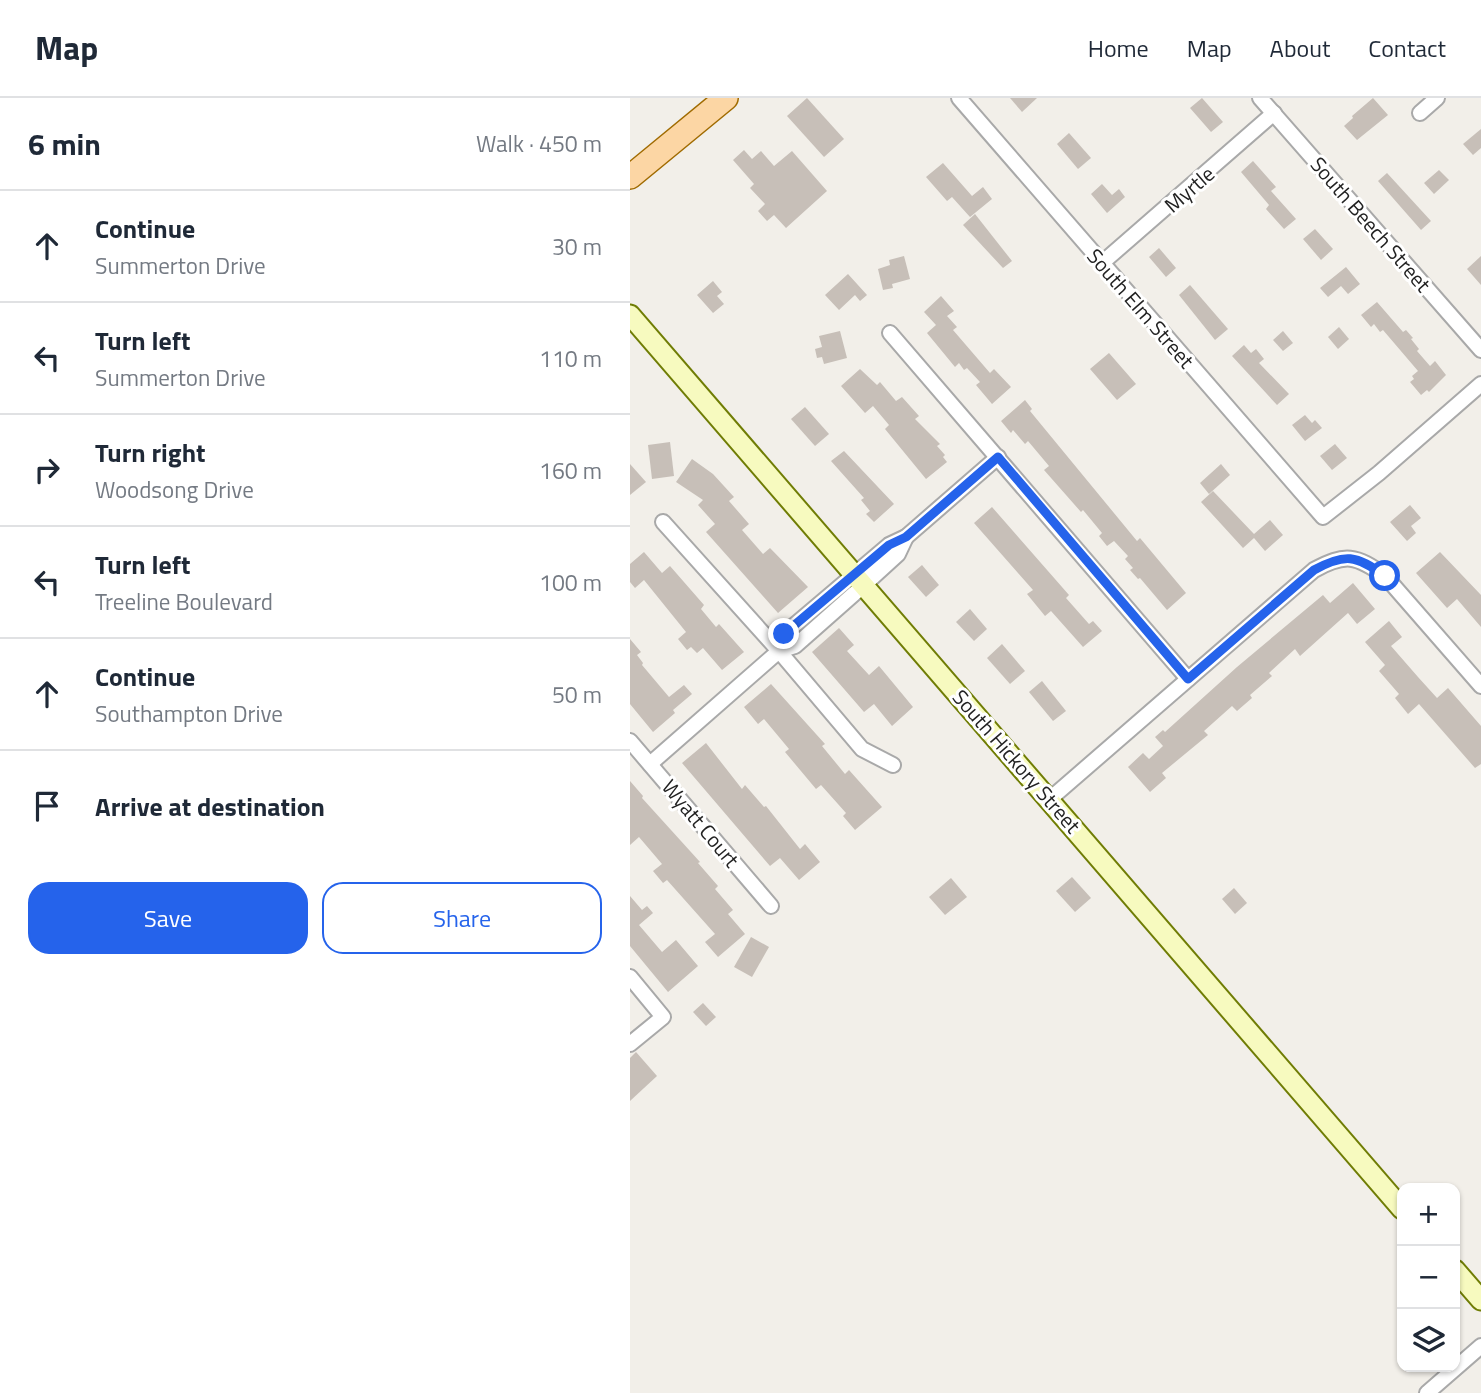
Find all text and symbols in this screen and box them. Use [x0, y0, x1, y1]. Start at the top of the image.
text: Map [35, 23, 98, 73]
text: Home [1088, 30, 1149, 66]
text: Map [1187, 30, 1232, 66]
text: About [1270, 30, 1330, 66]
text: Contact [1368, 30, 1446, 66]
text: 6 min [28, 121, 101, 167]
text: Walk · 450 m [476, 126, 602, 161]
street label: South Beech Street [1303, 149, 1439, 299]
street label: Myrtle [1157, 158, 1221, 220]
text: Continue [95, 209, 195, 248]
icon: ahead [28, 227, 66, 265]
text: 30 m [552, 229, 602, 264]
street label: South Elm Street [1080, 241, 1203, 375]
text: Summerton Drive [95, 248, 266, 283]
text: Turn left [95, 321, 190, 360]
icon: left [28, 339, 66, 377]
text: 110 m [539, 341, 602, 376]
text: Summerton Drive [95, 360, 266, 395]
text: Turn right [95, 433, 206, 472]
icon: right [28, 451, 66, 489]
text: 160 m [539, 453, 602, 488]
text: Woodsong Drive [95, 472, 254, 507]
text: Turn left [95, 545, 190, 584]
route start [1369, 560, 1400, 591]
icon: left [28, 563, 66, 601]
text: 100 m [539, 565, 602, 600]
text: Treeline Boulevard [95, 584, 273, 619]
route end [768, 618, 799, 649]
text: Continue [95, 657, 195, 696]
icon: ahead [28, 675, 66, 713]
text: 50 m [552, 677, 602, 712]
street label: South Hickory Street [945, 682, 1089, 841]
text: Southampton Drive [95, 696, 283, 731]
street label: Wyatt Court [654, 772, 748, 875]
icon: arrive [28, 787, 66, 825]
text: Arrive at destination [95, 787, 325, 826]
button: Save [28, 882, 308, 954]
button: Share [322, 882, 602, 954]
map controls [1397, 1183, 1460, 1372]
button: + [1397, 1183, 1460, 1246]
button: − [1397, 1246, 1460, 1309]
button: layers [1397, 1309, 1460, 1372]

